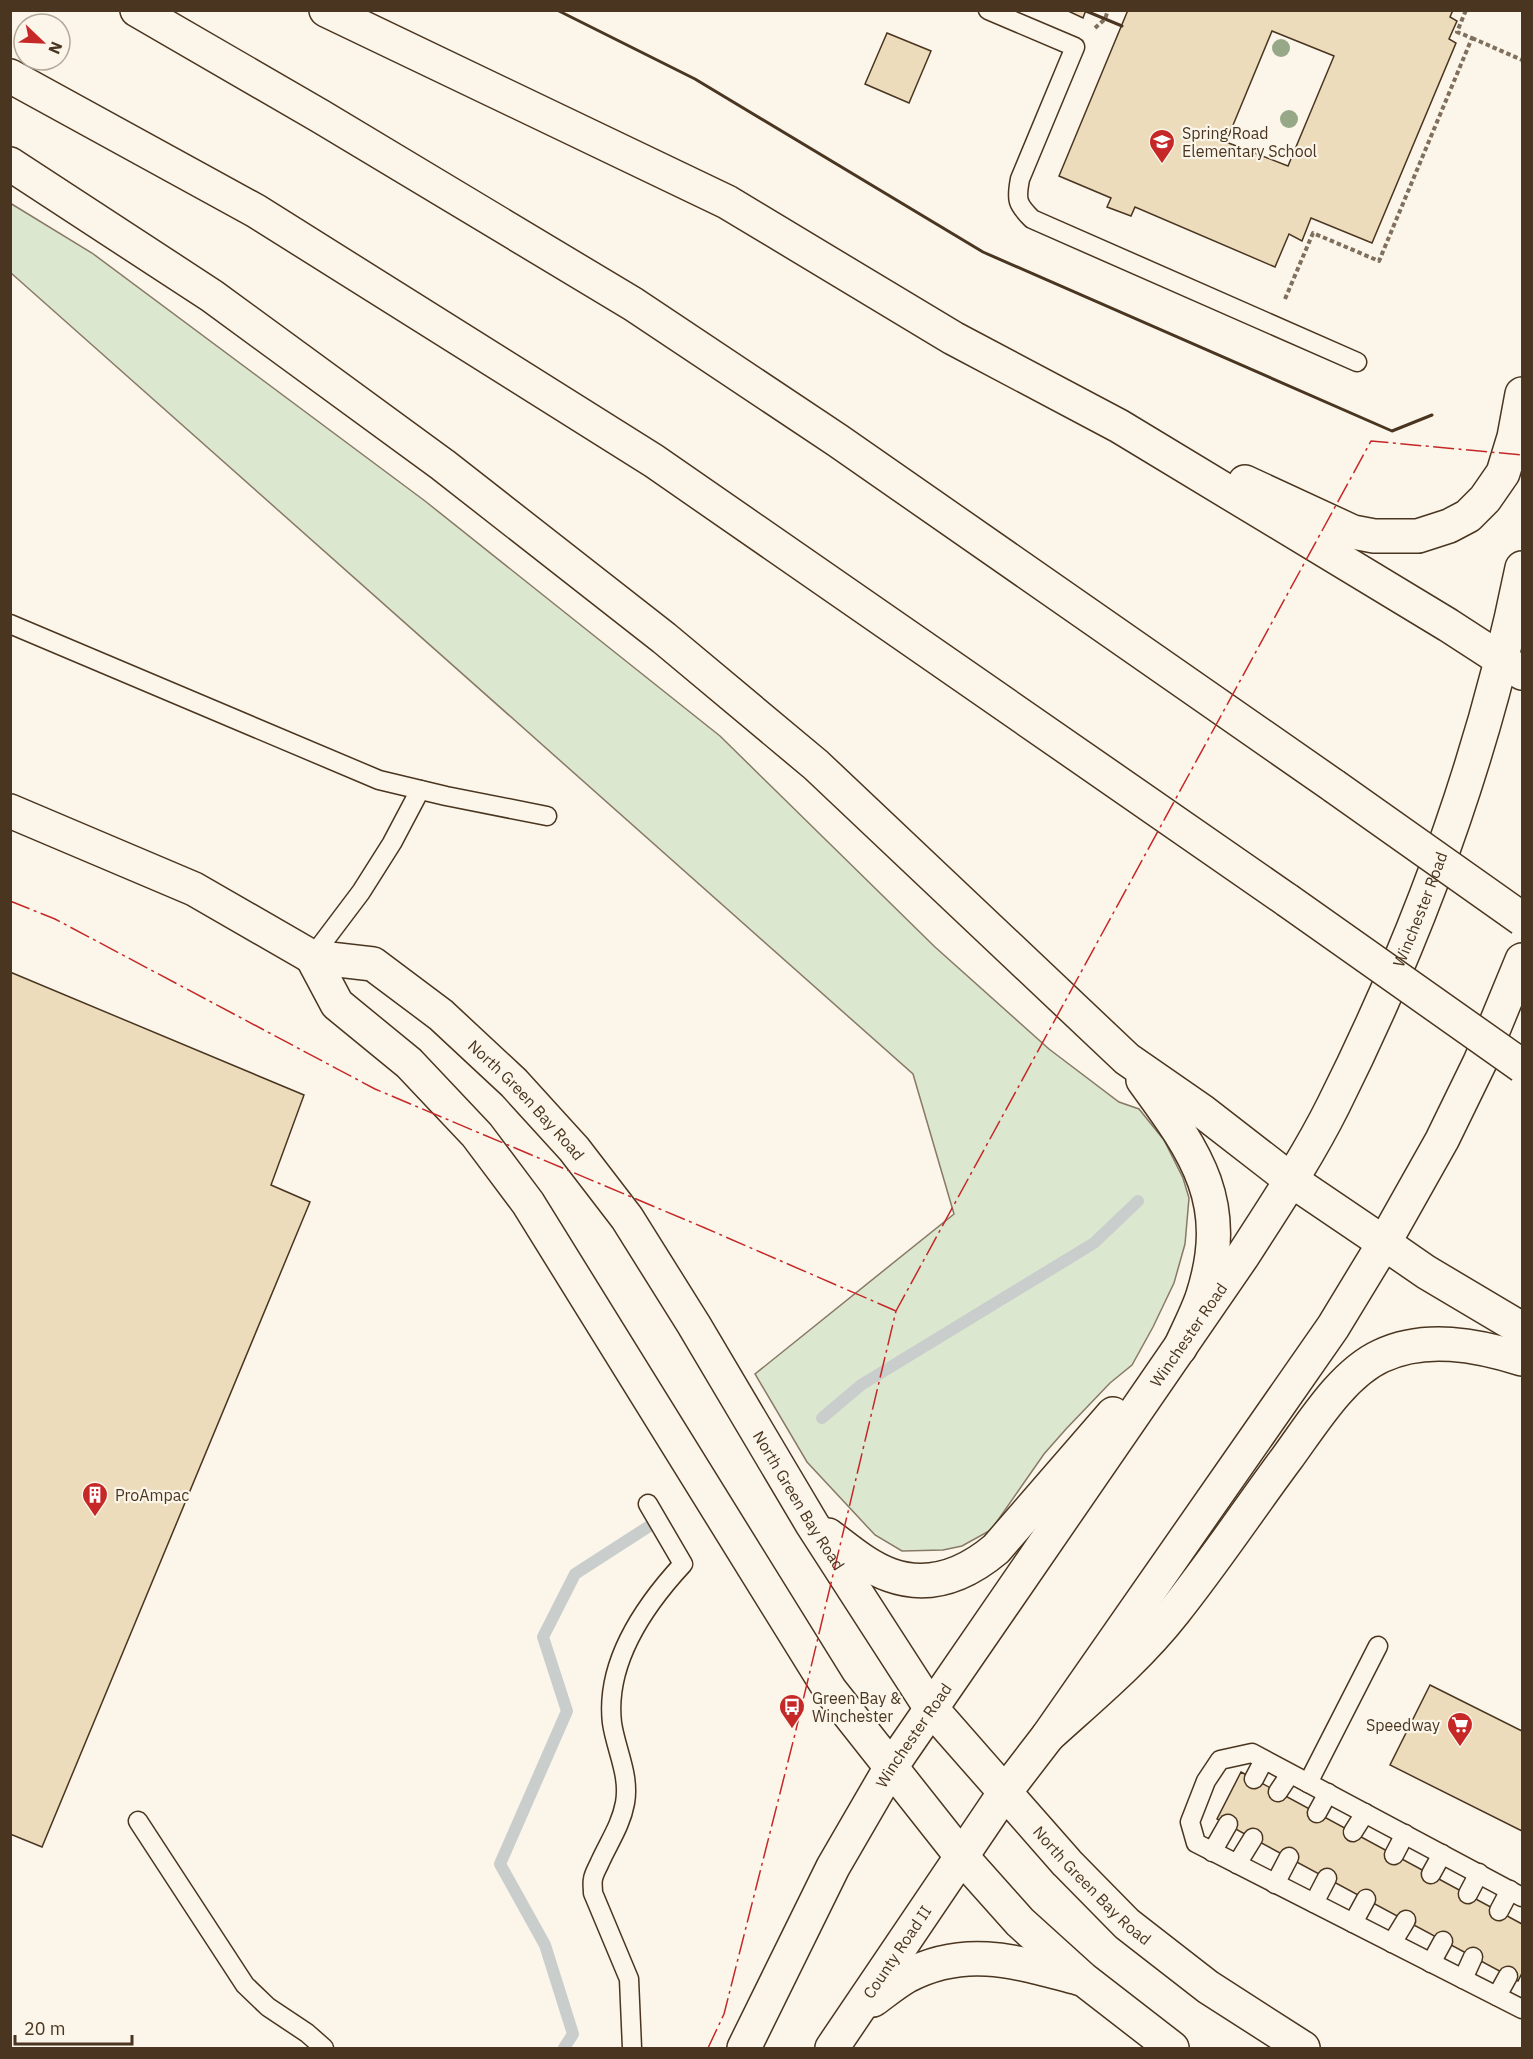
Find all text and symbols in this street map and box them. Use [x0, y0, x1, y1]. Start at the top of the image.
north arrow [12, 12, 72, 72]
text: N [44, 39, 67, 57]
place label: Spring Road Elementary School [1182, 123, 1317, 161]
school or university icon: Spring Road Elementary School [1147, 127, 1177, 165]
street label: Winchester Road [1388, 849, 1451, 970]
street label: North Green Bay Road [464, 1035, 589, 1164]
street label: Winchester Road [1146, 1279, 1231, 1391]
street label: North Green Bay Road [749, 1427, 849, 1574]
building icon: ProAmpac [80, 1480, 110, 1518]
place label: ProAmpac [115, 1485, 189, 1505]
street label: Winchester Road [871, 1679, 956, 1791]
place label: Green Bay & Winchester [812, 1688, 901, 1726]
bus stop icon: Green Bay & Winchester [777, 1692, 807, 1730]
supermarket icon: Speedway [1445, 1710, 1475, 1748]
place label: Speedway [1366, 1715, 1440, 1735]
street label: North Green Bay Road [1029, 1822, 1155, 1949]
street label: County Road II [858, 1902, 935, 2002]
scale bar [15, 2008, 132, 2046]
text: 20 m [24, 2017, 66, 2040]

